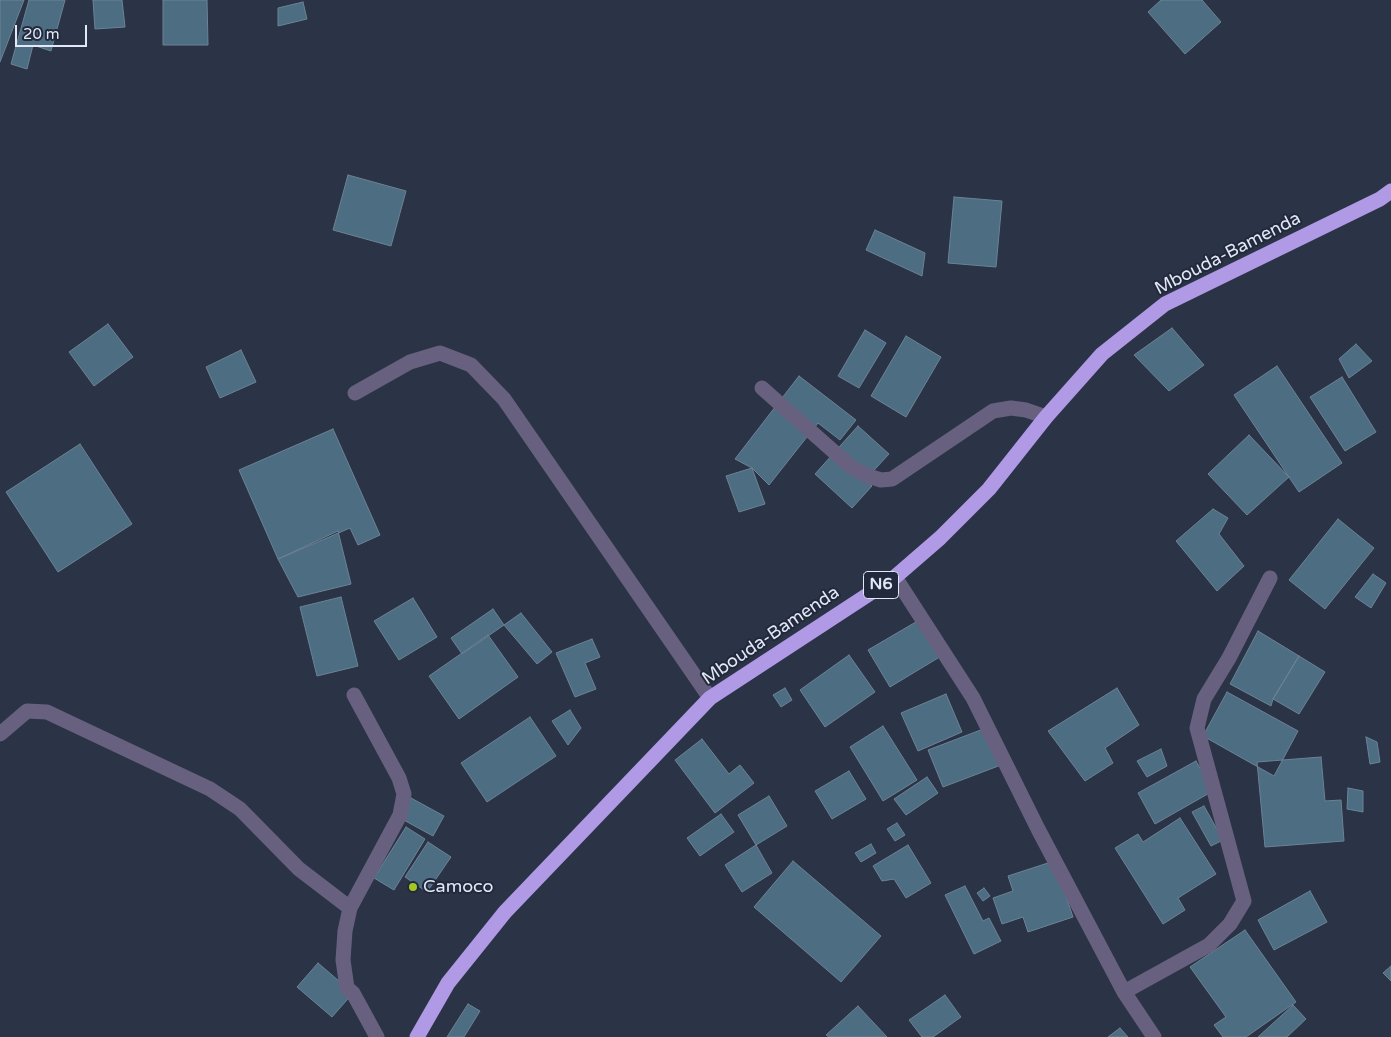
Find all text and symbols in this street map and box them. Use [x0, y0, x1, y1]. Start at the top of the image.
scale bar [18, 15, 90, 47]
text: 20 m [23, 25, 60, 43]
street label: Mbouda-Bamenda [1151, 208, 1305, 300]
road number: N6 [864, 572, 898, 598]
street label: Mbouda-Bamenda [698, 582, 844, 690]
place label: Camoco [423, 876, 494, 898]
marker: Camoco [407, 881, 419, 893]

